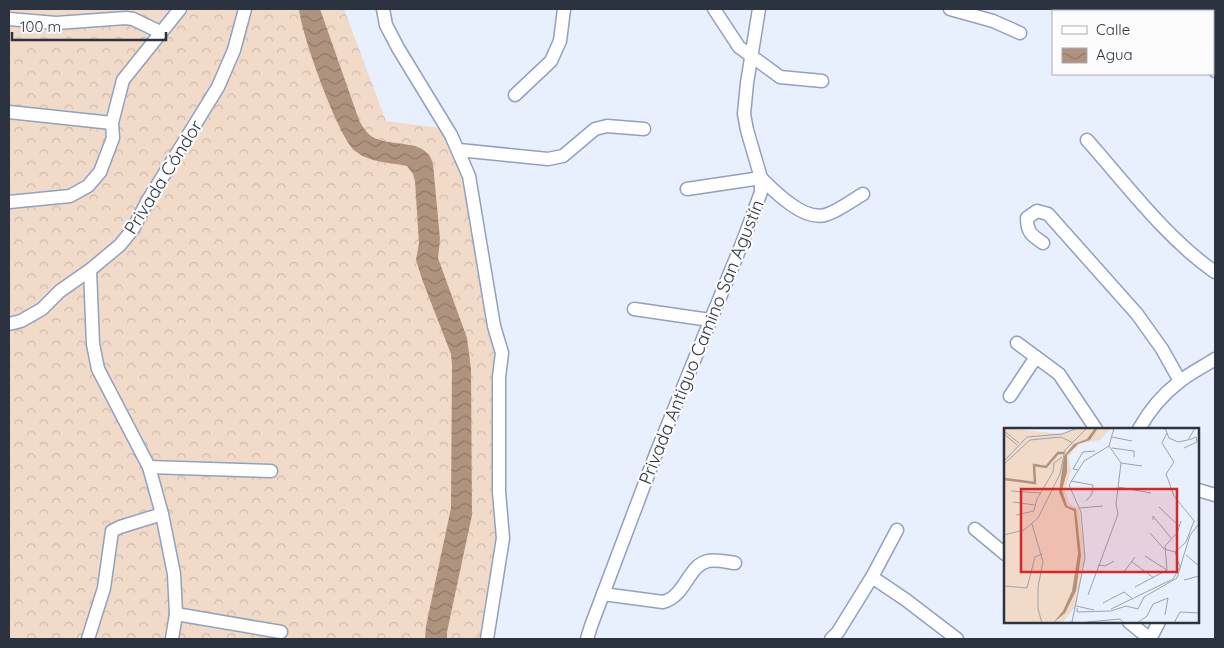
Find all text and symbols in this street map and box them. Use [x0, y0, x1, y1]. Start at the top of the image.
scale bar [12, 10, 166, 42]
legend [1052, 10, 1214, 75]
text: 100 m [20, 17, 61, 36]
text: Calle [1096, 20, 1130, 39]
text: Agua [1096, 45, 1133, 64]
street label: Privada Cóndor [119, 116, 207, 238]
street label: Privada Antiguo Camino San Agustín [633, 196, 769, 488]
inset map [1004, 428, 1199, 623]

